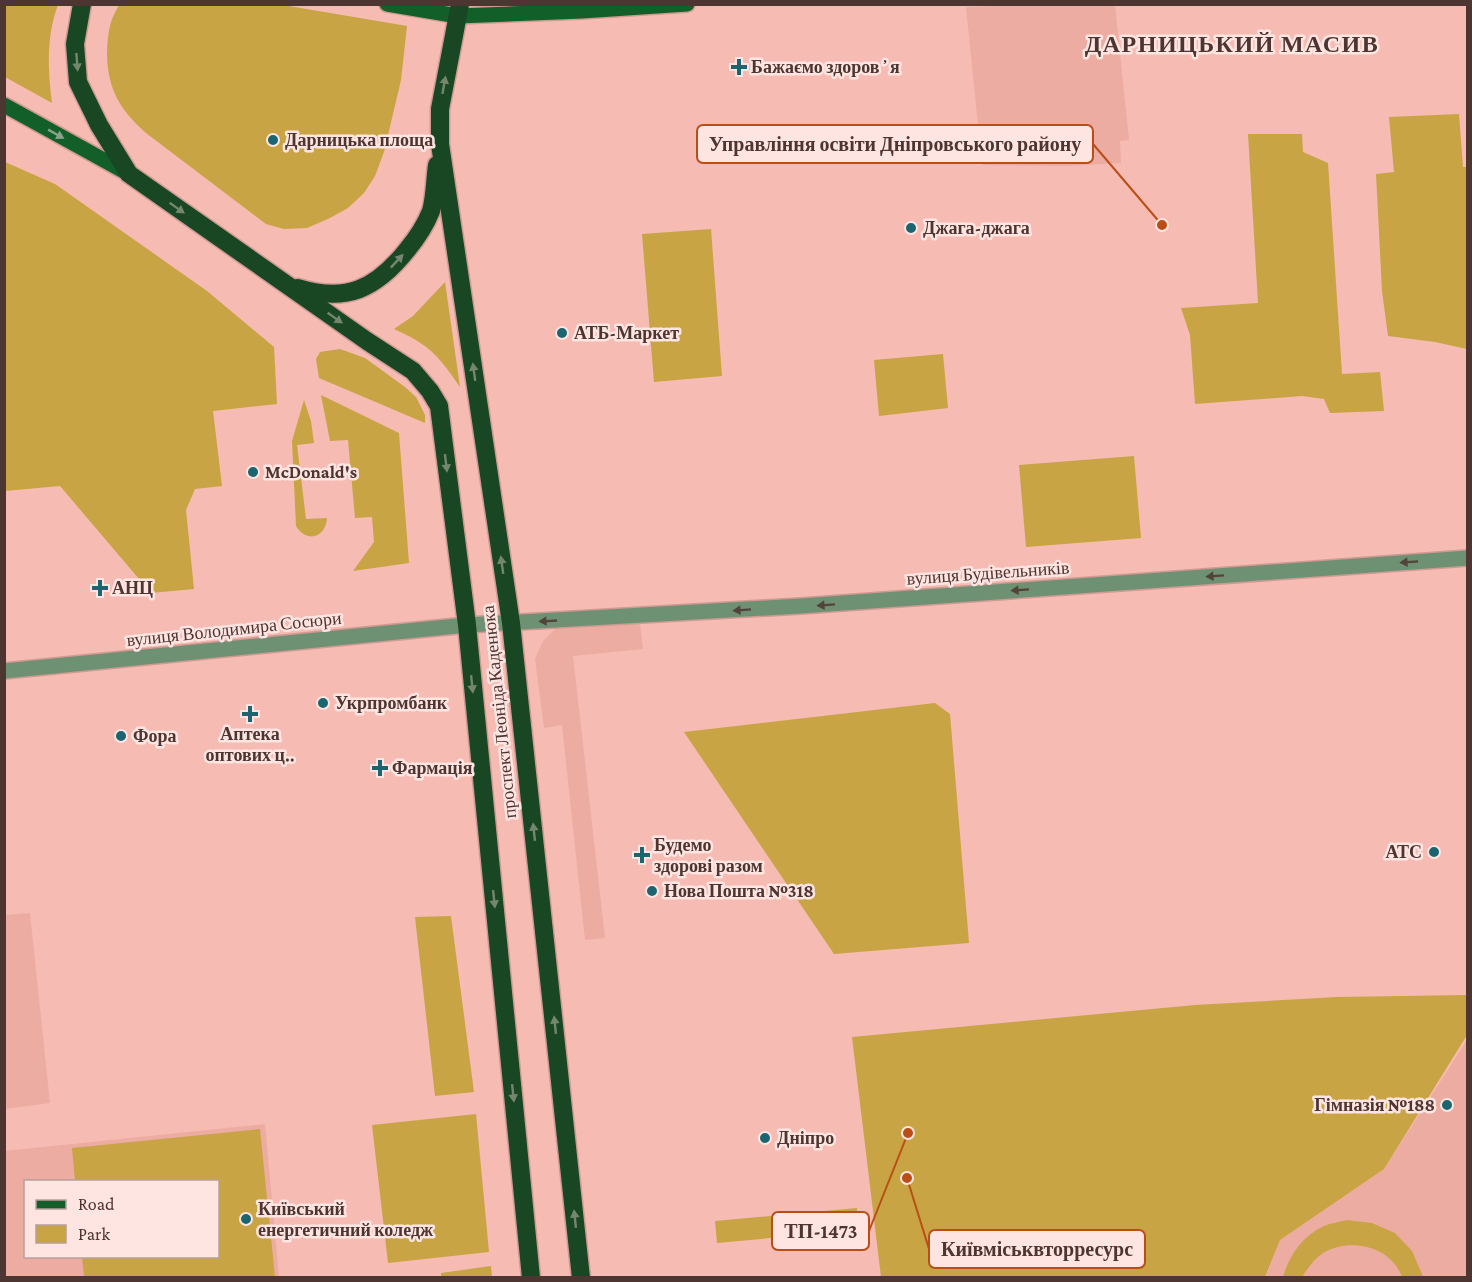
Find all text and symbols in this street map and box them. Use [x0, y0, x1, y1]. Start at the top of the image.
district label: ДАРНИЦЬКИЙ МАСИВ [1085, 30, 1379, 57]
one-way arrow [72, 53, 81, 72]
place label: Бажаємо здоровʼя [751, 57, 900, 77]
marker: Бажаємо здоровʼя [732, 60, 746, 74]
one-way arrow [440, 76, 449, 95]
callout: Управління освіти Дніпровського району [697, 125, 1093, 163]
one-way arrow [47, 128, 64, 138]
place label: Дарницька площа [285, 130, 433, 150]
marker: Дарницька площа [266, 133, 280, 147]
text: Управління освіти Дніпровського району [709, 133, 1081, 156]
one-way arrow [168, 202, 185, 213]
place label: Джага-джага [923, 218, 1030, 238]
marker: Джага-джага [904, 221, 918, 235]
one-way arrow [390, 254, 404, 269]
one-way arrow [327, 312, 343, 324]
place label: АТБ-Маркет [574, 323, 679, 343]
marker: АТБ-Маркет [555, 326, 569, 340]
one-way arrow [469, 362, 478, 381]
one-way arrow [441, 453, 451, 472]
place label: McDonald's [265, 462, 357, 482]
marker: McDonald's [246, 465, 260, 479]
one-way arrow [498, 555, 507, 574]
street label: вулиця Будівельників [906, 557, 1070, 589]
one-way arrow [1400, 558, 1419, 567]
one-way arrow [1205, 572, 1224, 581]
place label: АНЦ [112, 578, 153, 598]
marker: АНЦ [93, 581, 107, 595]
one-way arrow [1011, 585, 1030, 595]
one-way arrow [816, 600, 835, 609]
street label: проспект Леоніда Каденюка [478, 604, 520, 820]
one-way arrow [733, 605, 752, 615]
street label: вулиця Володимира Сосюри [126, 608, 343, 650]
one-way arrow [538, 616, 557, 625]
one-way arrow [467, 674, 477, 693]
place label: Укрпромбанк [335, 693, 448, 713]
marker: Укрпромбанк [316, 696, 330, 710]
marker: Аптека оптових ц‥ [243, 707, 257, 721]
place label: Аптека оптових ц‥ [205, 724, 295, 765]
place label: Фора [133, 726, 176, 746]
marker: Фора [114, 729, 128, 743]
place label: Фармація [392, 758, 473, 778]
marker: Фармація [373, 761, 387, 775]
one-way arrow [529, 822, 538, 841]
place label: Будемо здорові разом [654, 835, 763, 876]
place label: АТС [1386, 842, 1422, 862]
marker: АТС [1427, 845, 1441, 859]
marker: Будемо здорові разом [635, 848, 649, 862]
place label: Нова Пошта №318 [664, 881, 814, 901]
marker: Нова Пошта №318 [645, 884, 659, 898]
one-way arrow [489, 889, 499, 908]
one-way arrow [550, 1016, 560, 1035]
one-way arrow [508, 1083, 518, 1102]
place label: Гімназія №188 [1314, 1095, 1435, 1115]
marker: Гімназія №188 [1440, 1098, 1454, 1112]
place label: Дніпро [777, 1128, 834, 1148]
marker: Дніпро [758, 1131, 772, 1145]
legend [24, 1180, 219, 1258]
text: Road [78, 1194, 115, 1214]
place label: Київський енергетичний коледж [258, 1199, 434, 1240]
one-way arrow [570, 1210, 580, 1229]
marker: Київський енергетичний коледж [239, 1212, 253, 1226]
callout: ТП-1473 [772, 1212, 869, 1250]
text: ТП-1473 [784, 1220, 858, 1242]
text: Park [78, 1224, 110, 1244]
callout: Київміськвторресурс [929, 1230, 1145, 1268]
text: Київміськвторресурс [941, 1238, 1133, 1261]

